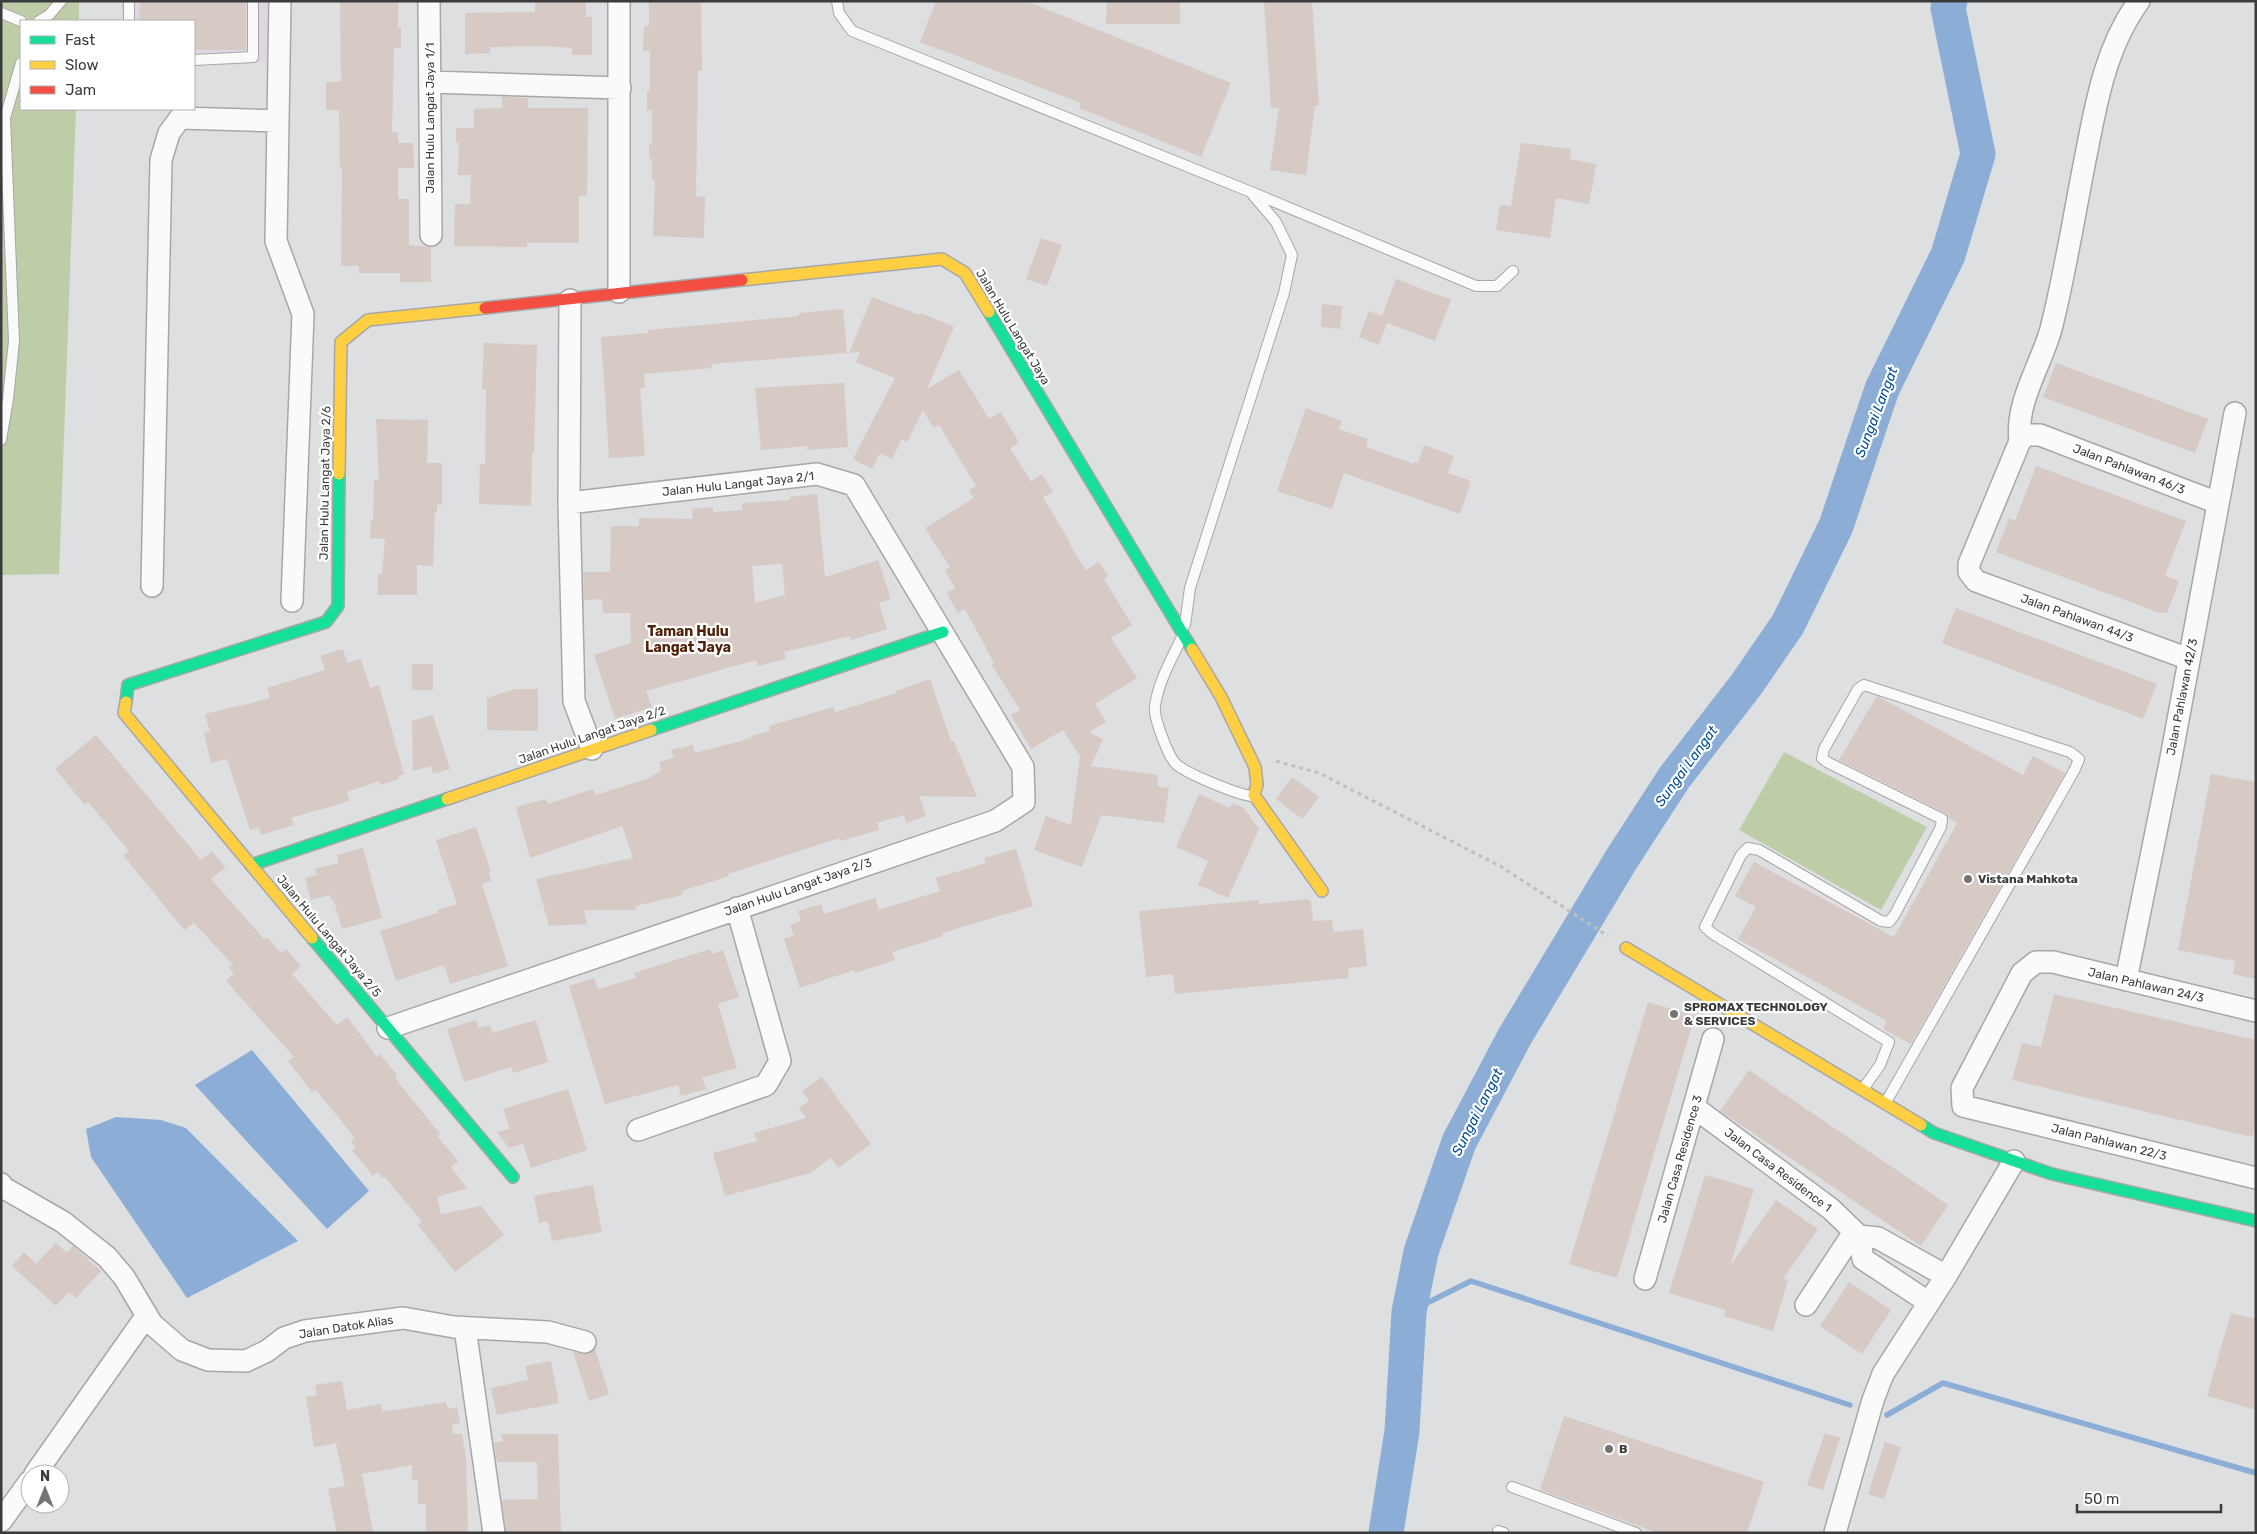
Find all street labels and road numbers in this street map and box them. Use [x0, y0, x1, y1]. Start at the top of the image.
street label: Jalan Hulu Langat Jaya 1/1 [423, 43, 437, 193]
street label: Jalan Hulu Langat Jaya [973, 267, 1053, 387]
street label: Jalan Hulu Langat Jaya 2/6 [317, 406, 333, 560]
street label: Jalan Pahlawan 46/3 [2071, 441, 2187, 497]
street label: Jalan Hulu Langat Jaya 2/1 [661, 469, 815, 499]
street label: Jalan Pahlawan 44/3 [2019, 591, 2135, 645]
street label: Jalan Pahlawan 42/3 [2164, 637, 2200, 757]
street label: Jalan Hulu Langat Jaya 2/2 [517, 703, 667, 767]
street label: Jalan Hulu Langat Jaya 2/3 [723, 855, 873, 919]
street label: Jalan Hulu Langat Jaya 2/5 [274, 872, 384, 1000]
street label: Jalan Pahlawan 24/3 [2087, 965, 2205, 1005]
street label: Jalan Casa Residence 3 [1655, 1093, 1705, 1225]
street label: Jalan Pahlawan 22/3 [2050, 1121, 2168, 1163]
street label: Jalan Casa Residence 1 [1722, 1125, 1834, 1215]
street label: Jalan Datok Alias [298, 1313, 394, 1341]

